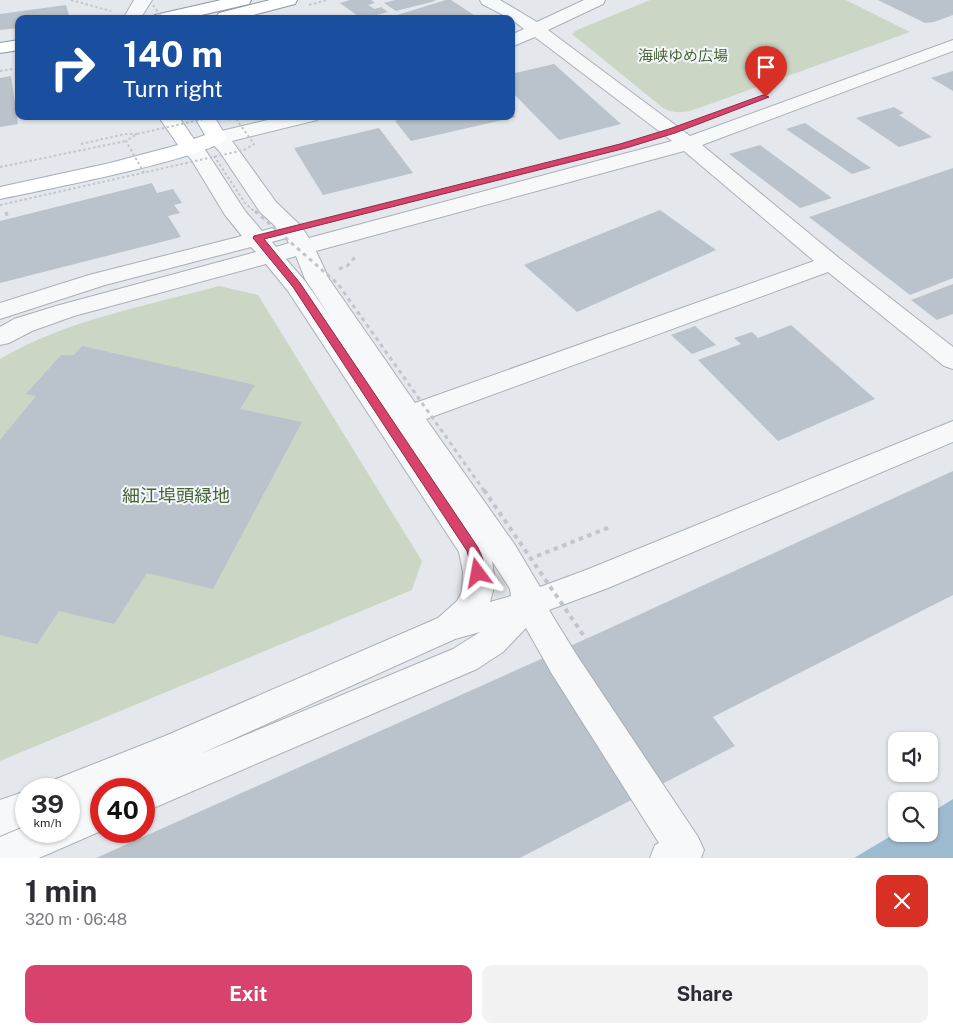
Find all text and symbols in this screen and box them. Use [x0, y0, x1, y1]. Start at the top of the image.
text: 140 m [123, 34, 223, 75]
icon: right [40, 35, 105, 100]
pin [745, 46, 787, 97]
park label: 海峡ゆめ広場 [638, 47, 728, 64]
icon: arrive [752, 53, 780, 81]
text: Turn right [123, 76, 223, 102]
park label: 細江埠頭緑地 [122, 485, 230, 506]
position arrow [451, 546, 503, 598]
map controls [888, 732, 938, 842]
button: sound [888, 732, 938, 782]
speed limit sign: 40 [90, 778, 155, 843]
text: 39 [31, 789, 64, 819]
button: search [888, 792, 938, 842]
text: km/h [33, 816, 62, 830]
text: 1 min [25, 873, 97, 909]
button: close [876, 875, 928, 927]
text: 320 m · 06:48 [25, 910, 127, 929]
button: Exit [25, 965, 472, 1023]
button: Share [482, 965, 928, 1023]

